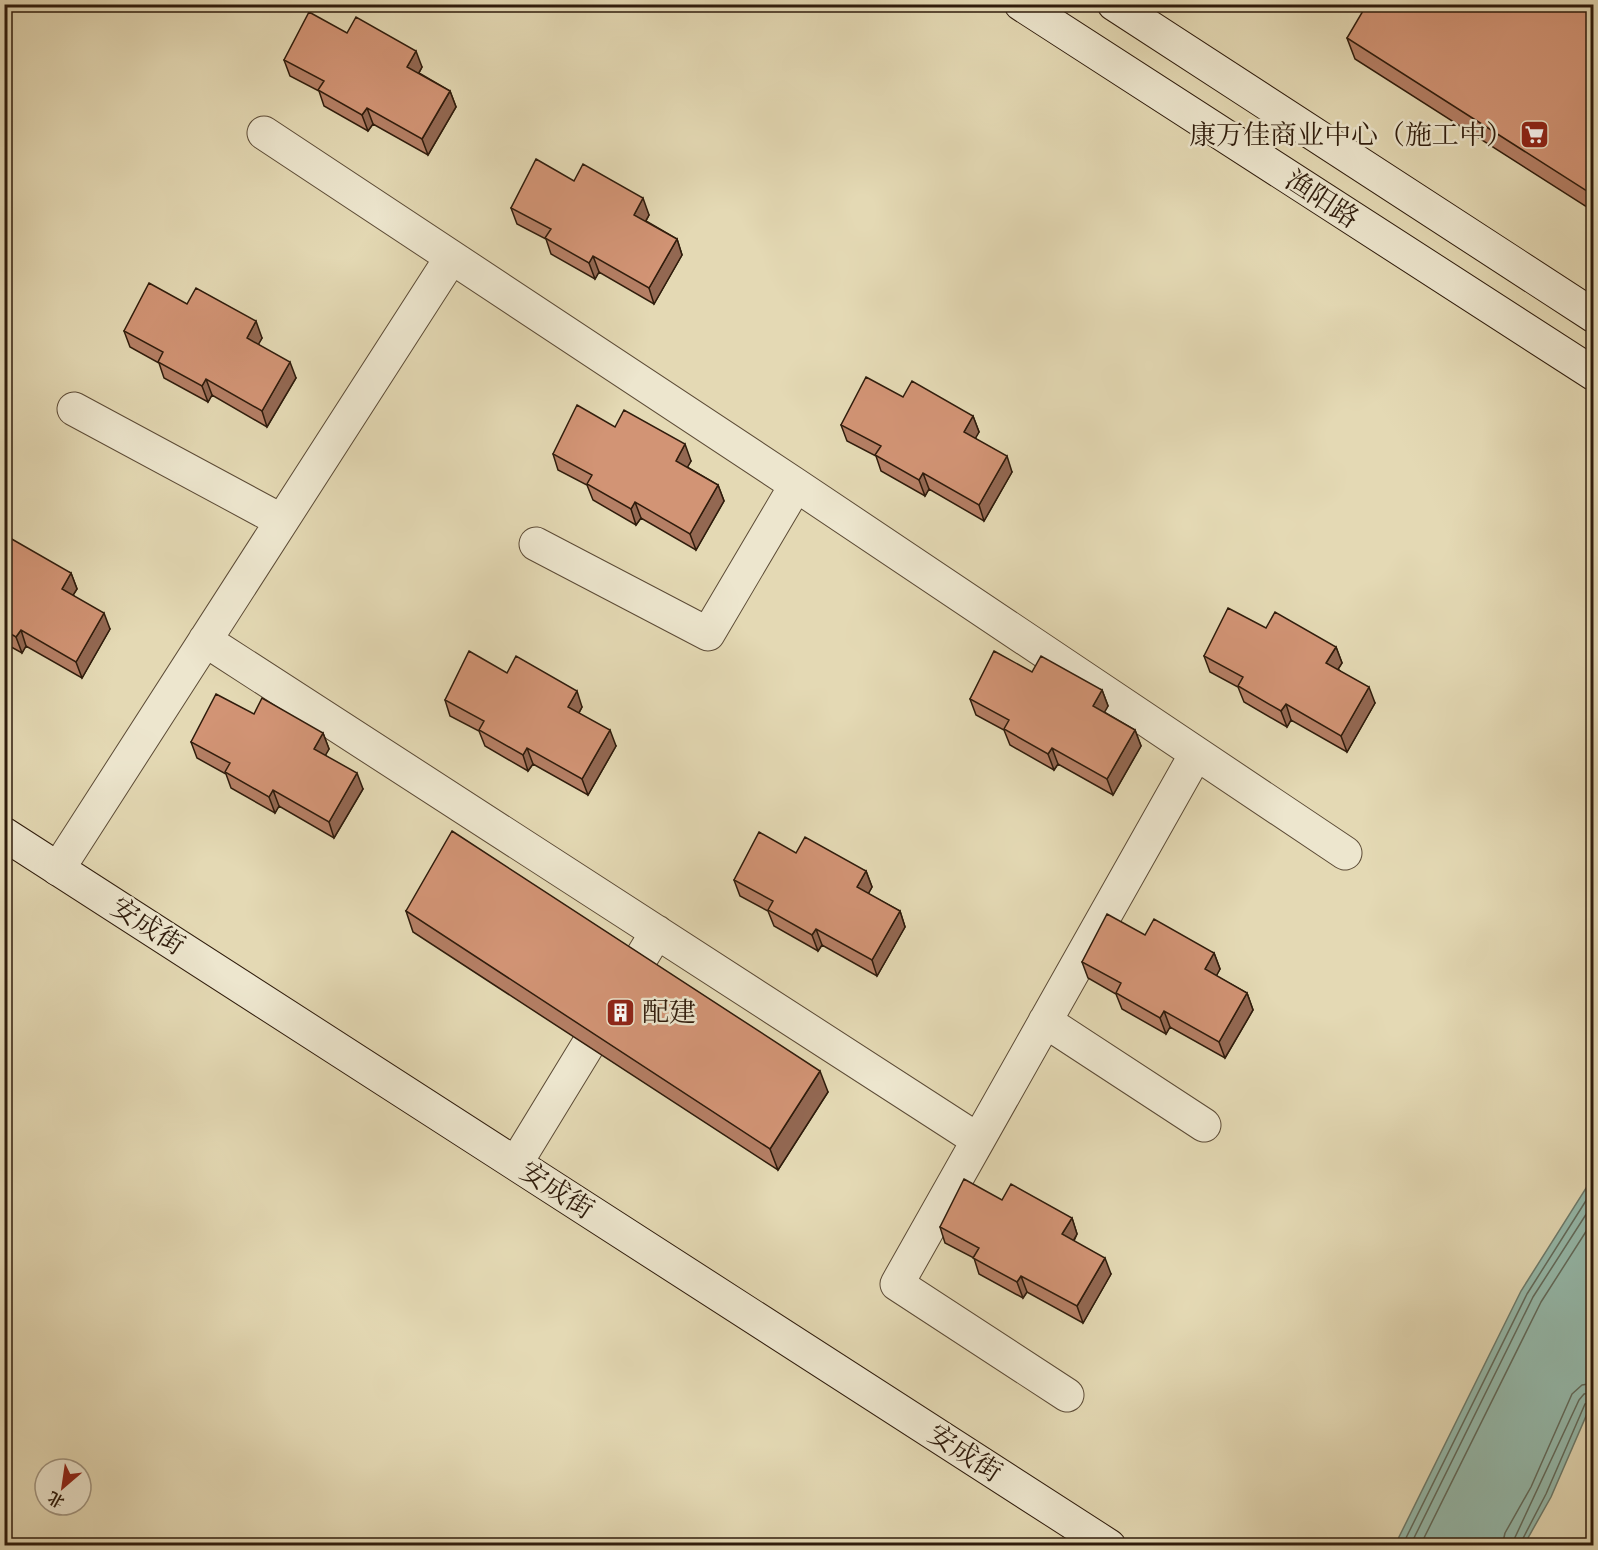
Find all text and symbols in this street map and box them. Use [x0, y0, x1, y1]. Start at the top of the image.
place label: 康万佳商业中心（施工中） [1189, 117, 1513, 152]
supermarket icon: 康万佳商业中心（施工中） [1518, 119, 1550, 151]
street label: 渔阳路 [1279, 162, 1366, 235]
street label: 安成街 [105, 889, 192, 962]
place label: 配建 [642, 994, 696, 1029]
building icon: 配建 [605, 996, 637, 1028]
street label: 安成街 [514, 1153, 601, 1226]
street label: 安成街 [922, 1416, 1009, 1489]
north arrow [33, 1457, 93, 1517]
text: 北 [44, 1487, 68, 1513]

